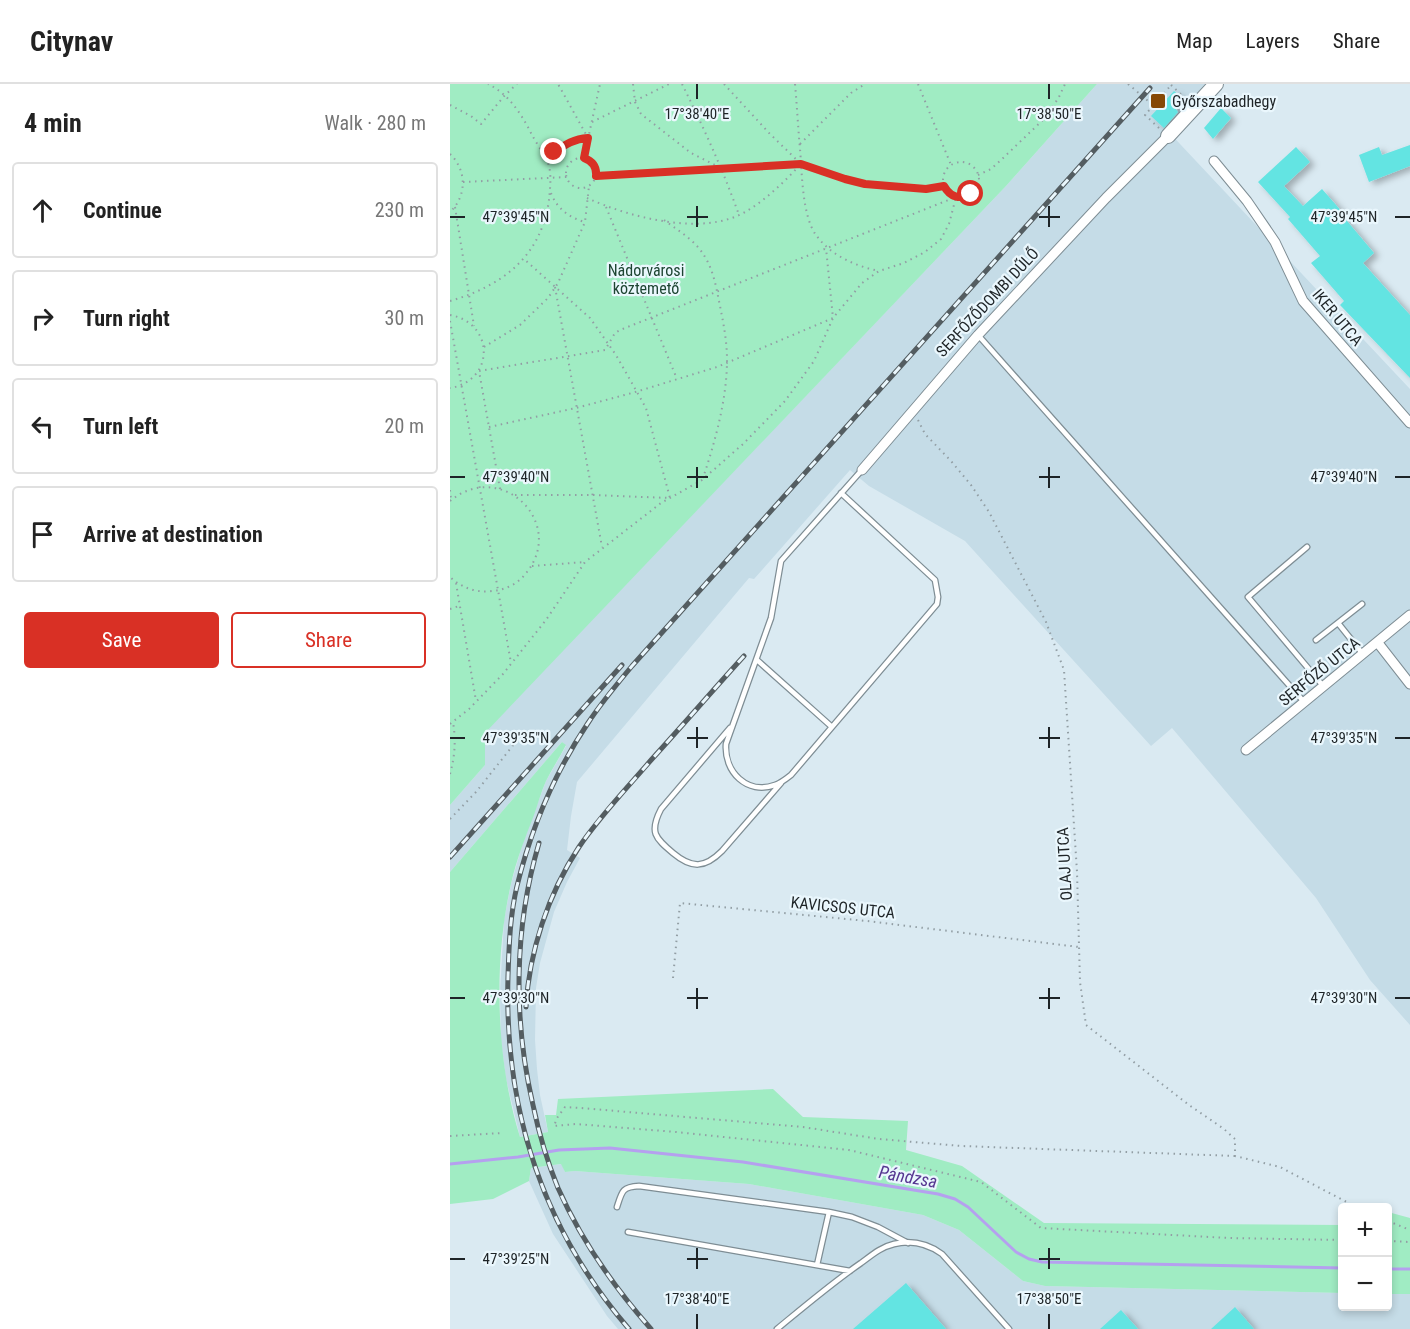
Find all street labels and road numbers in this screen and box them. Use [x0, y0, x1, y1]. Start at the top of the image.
street label: SERFŐZŐDOMBI DŰLŐ [931, 243, 1043, 361]
street label: IKER UTCA [1308, 285, 1367, 350]
street label: SERFŐZŐ UTCA [1274, 632, 1364, 710]
street label: OLAJ UTCA [1053, 827, 1076, 901]
street label: KAVICSOS UTCA [790, 893, 896, 922]

